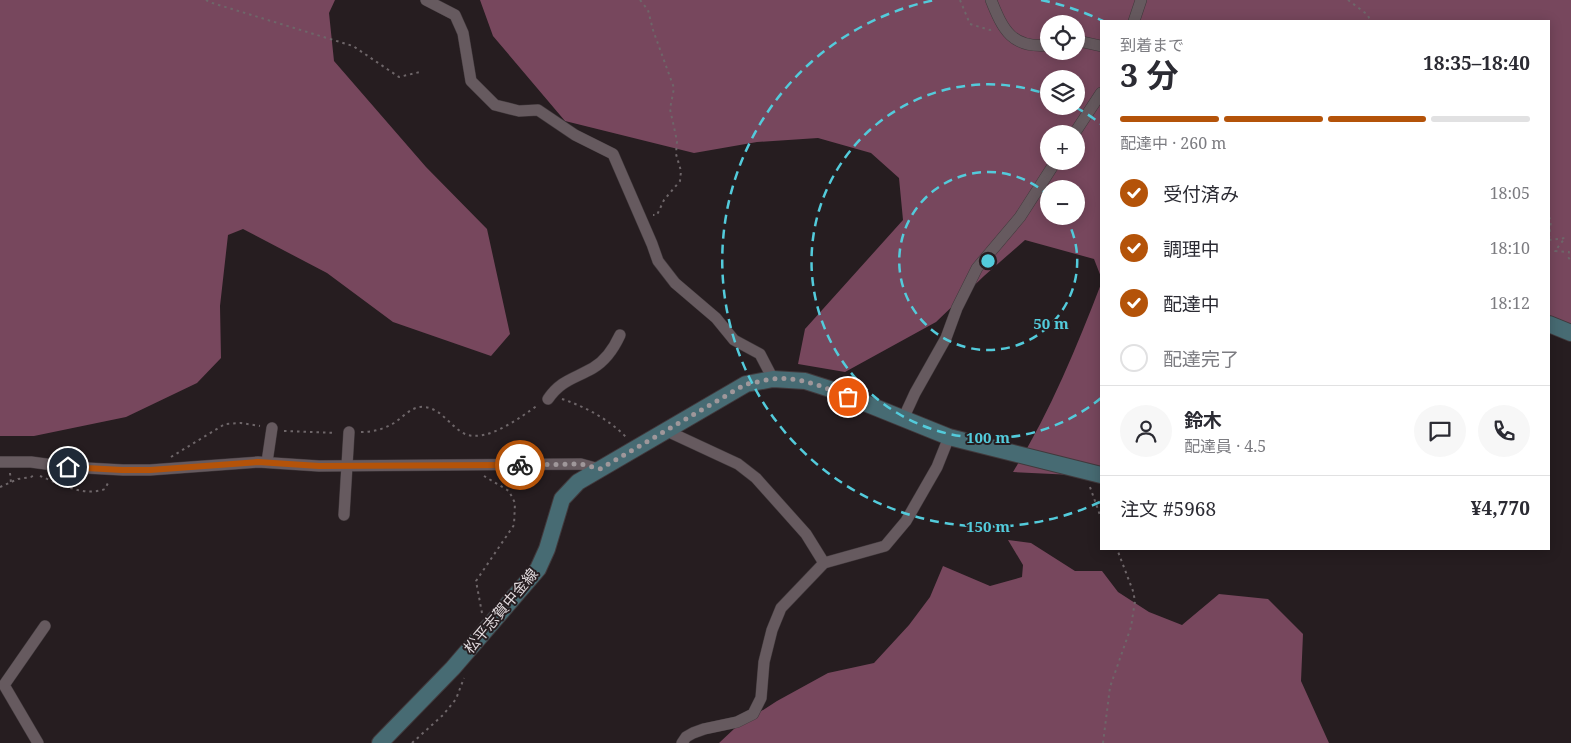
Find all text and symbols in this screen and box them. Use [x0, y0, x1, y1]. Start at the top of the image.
map controls [1040, 15, 1085, 225]
button: locate [1040, 15, 1085, 60]
text: 到着まで [1120, 34, 1184, 56]
text: 18:35–18:40 [1423, 50, 1530, 76]
text: 3 分 [1120, 53, 1178, 96]
button: layers [1040, 70, 1085, 115]
button: + [1040, 125, 1085, 170]
text: 配達中 · 260 m [1120, 132, 1226, 154]
icon: check [1120, 179, 1148, 207]
button: − [1040, 180, 1085, 225]
text: 受付済み [1163, 181, 1239, 207]
text: 18:05 [1490, 182, 1530, 204]
icon: check [1120, 234, 1148, 262]
text: 調理中 [1163, 236, 1220, 262]
text: 18:10 [1490, 237, 1530, 259]
centre of rings [979, 252, 997, 270]
icon: check [1120, 289, 1148, 317]
text: 配達中 [1163, 291, 1220, 317]
text: 18:12 [1490, 292, 1530, 314]
text: 50 m [1033, 313, 1069, 333]
text: 配達完了 [1163, 346, 1239, 372]
pin [827, 376, 869, 418]
icon: bag [834, 383, 862, 411]
button: person [1120, 405, 1172, 457]
button: chat [1414, 405, 1466, 457]
button: phone [1478, 405, 1530, 457]
text: 鈴木 [1184, 407, 1222, 433]
text: 100 m [966, 427, 1010, 447]
text: 配達員 · 4.5 [1184, 435, 1266, 457]
courier [495, 440, 545, 490]
pin [47, 446, 89, 488]
icon: bike [506, 451, 534, 479]
icon: home [54, 453, 82, 481]
text: ¥4,770 [1471, 495, 1530, 521]
text: 注文 #5968 [1120, 496, 1216, 522]
text: 150 m [966, 516, 1010, 536]
street label: 松平志賀中金線 [459, 564, 542, 657]

